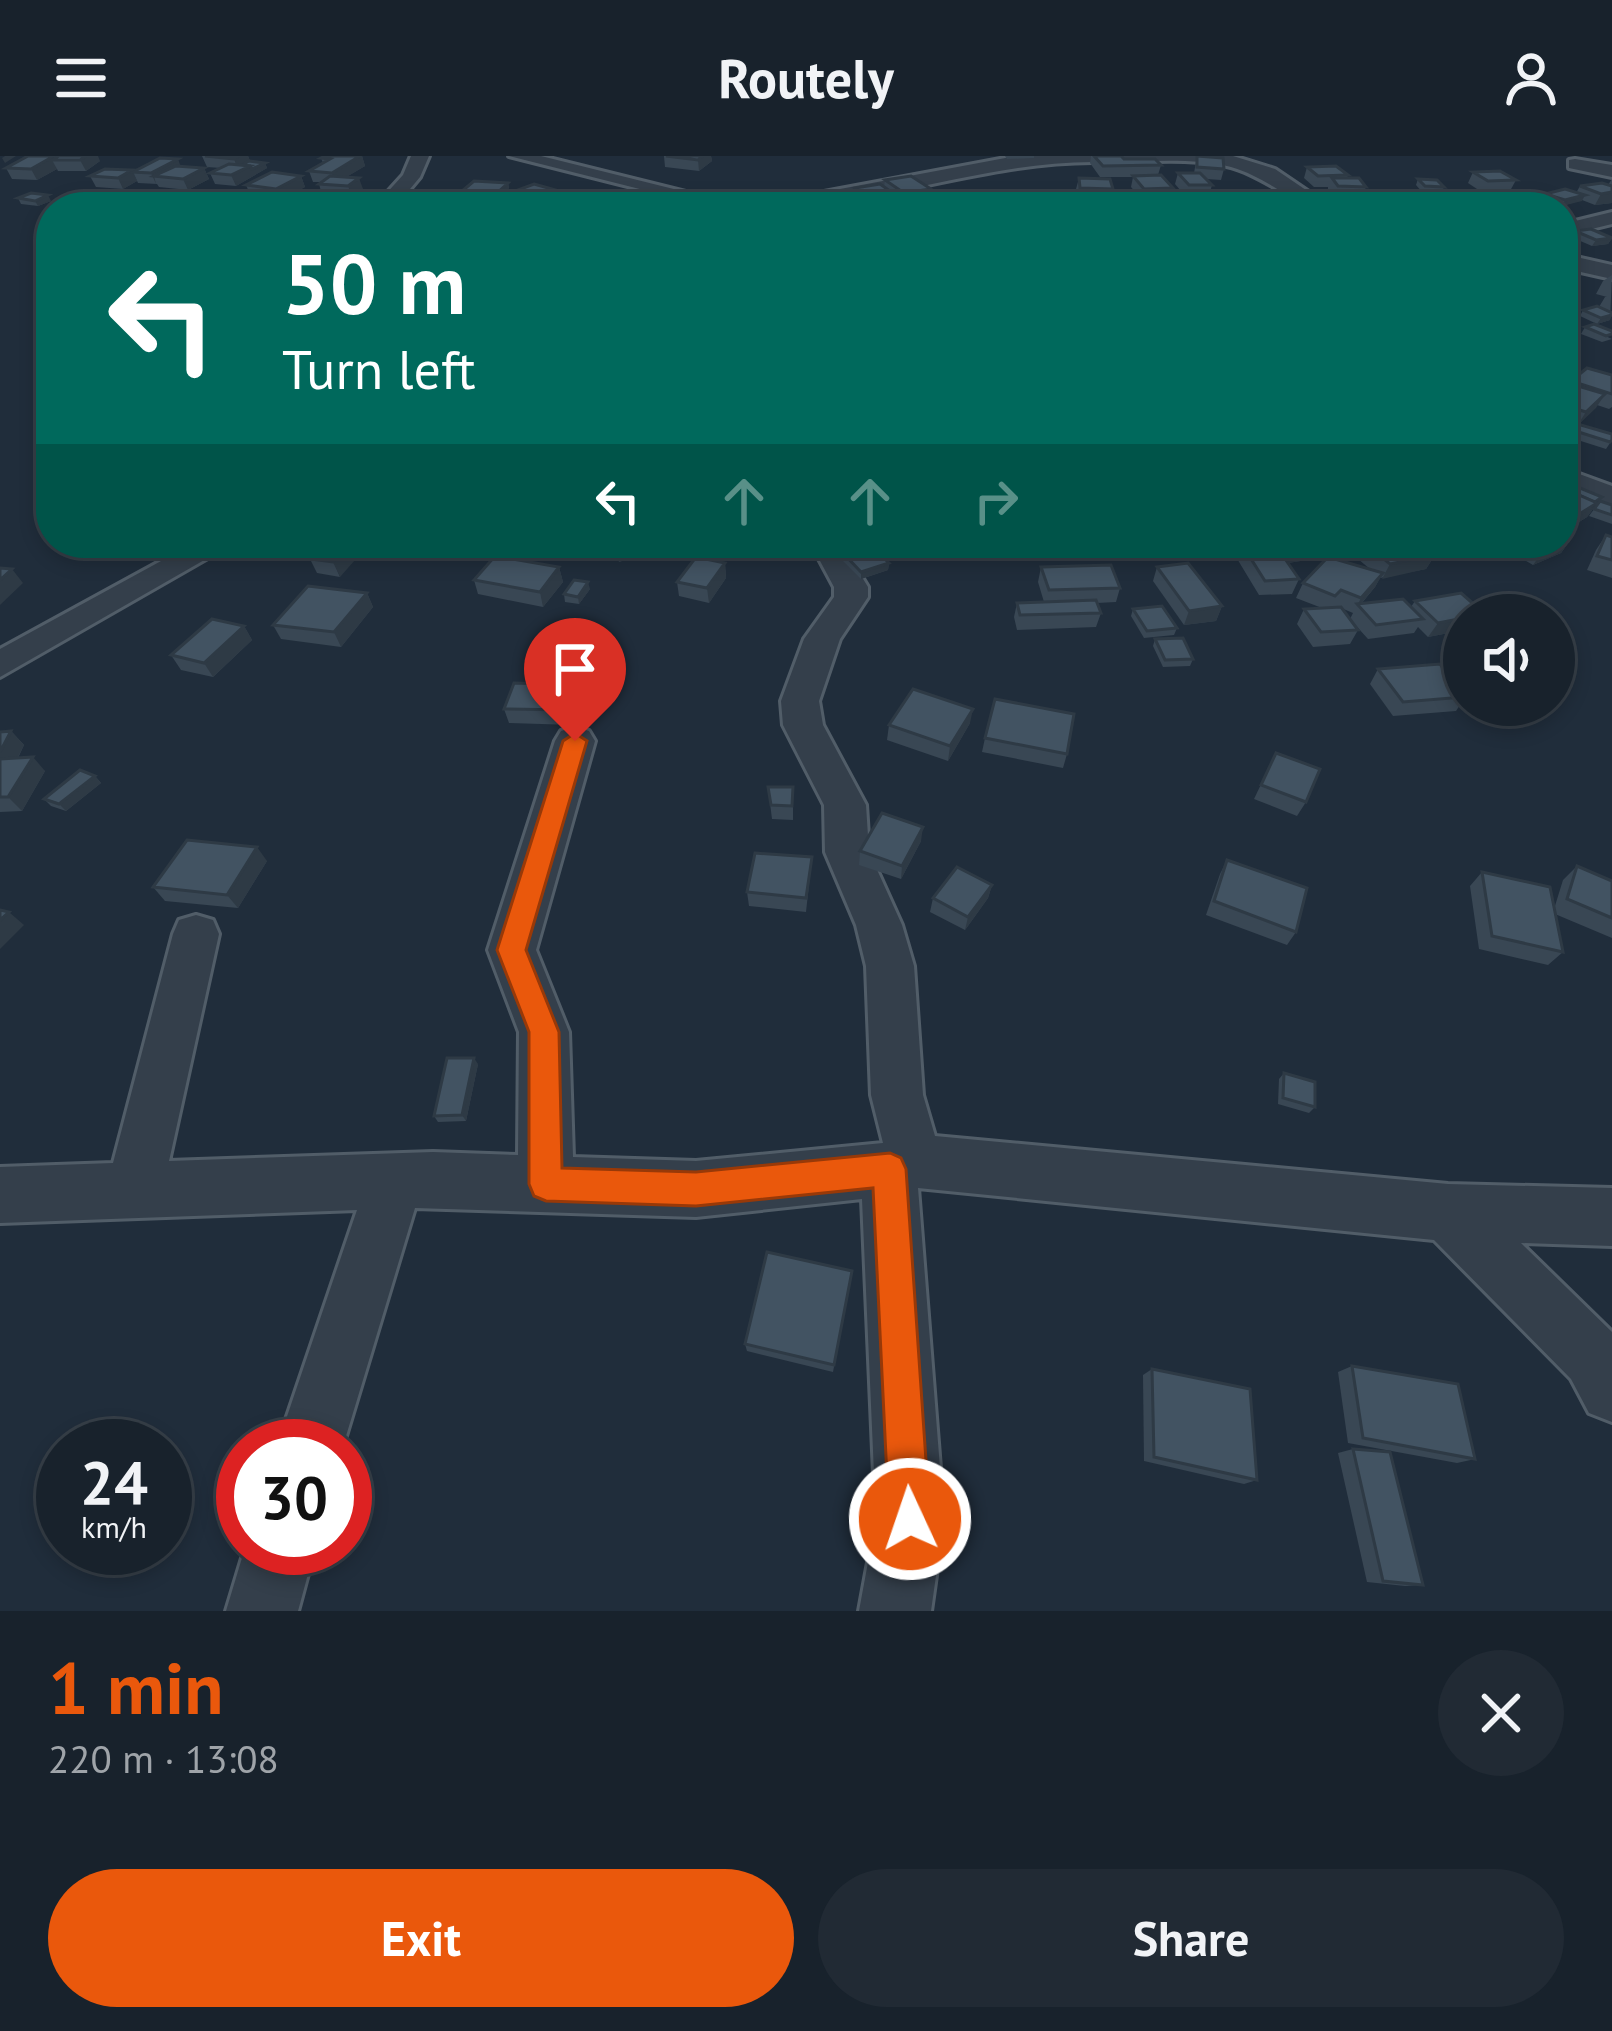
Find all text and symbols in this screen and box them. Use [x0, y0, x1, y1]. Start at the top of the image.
text: Routely [718, 43, 894, 113]
icon: menu [48, 45, 114, 111]
icon: person [1498, 45, 1564, 111]
text: 50 m [282, 228, 466, 337]
icon: left [84, 240, 240, 396]
text: Turn left [282, 334, 476, 404]
icon: left [585, 468, 651, 534]
icon: ahead [711, 468, 777, 534]
icon: ahead [837, 468, 903, 534]
icon: right [963, 468, 1029, 534]
map controls [1443, 594, 1575, 726]
button: sound [1443, 594, 1575, 726]
pin [524, 618, 626, 741]
icon: arrive [542, 636, 608, 702]
speed limit sign: 30 [216, 1419, 372, 1575]
text: 24 [80, 1443, 148, 1521]
position arrow [847, 1456, 973, 1582]
text: km/h [81, 1507, 147, 1546]
text: 1 min [48, 1641, 224, 1734]
button: close [1438, 1650, 1564, 1776]
text: 220 m · 13:08 [48, 1733, 279, 1784]
button: Exit [48, 1869, 794, 2007]
button: Share [818, 1869, 1564, 2007]

